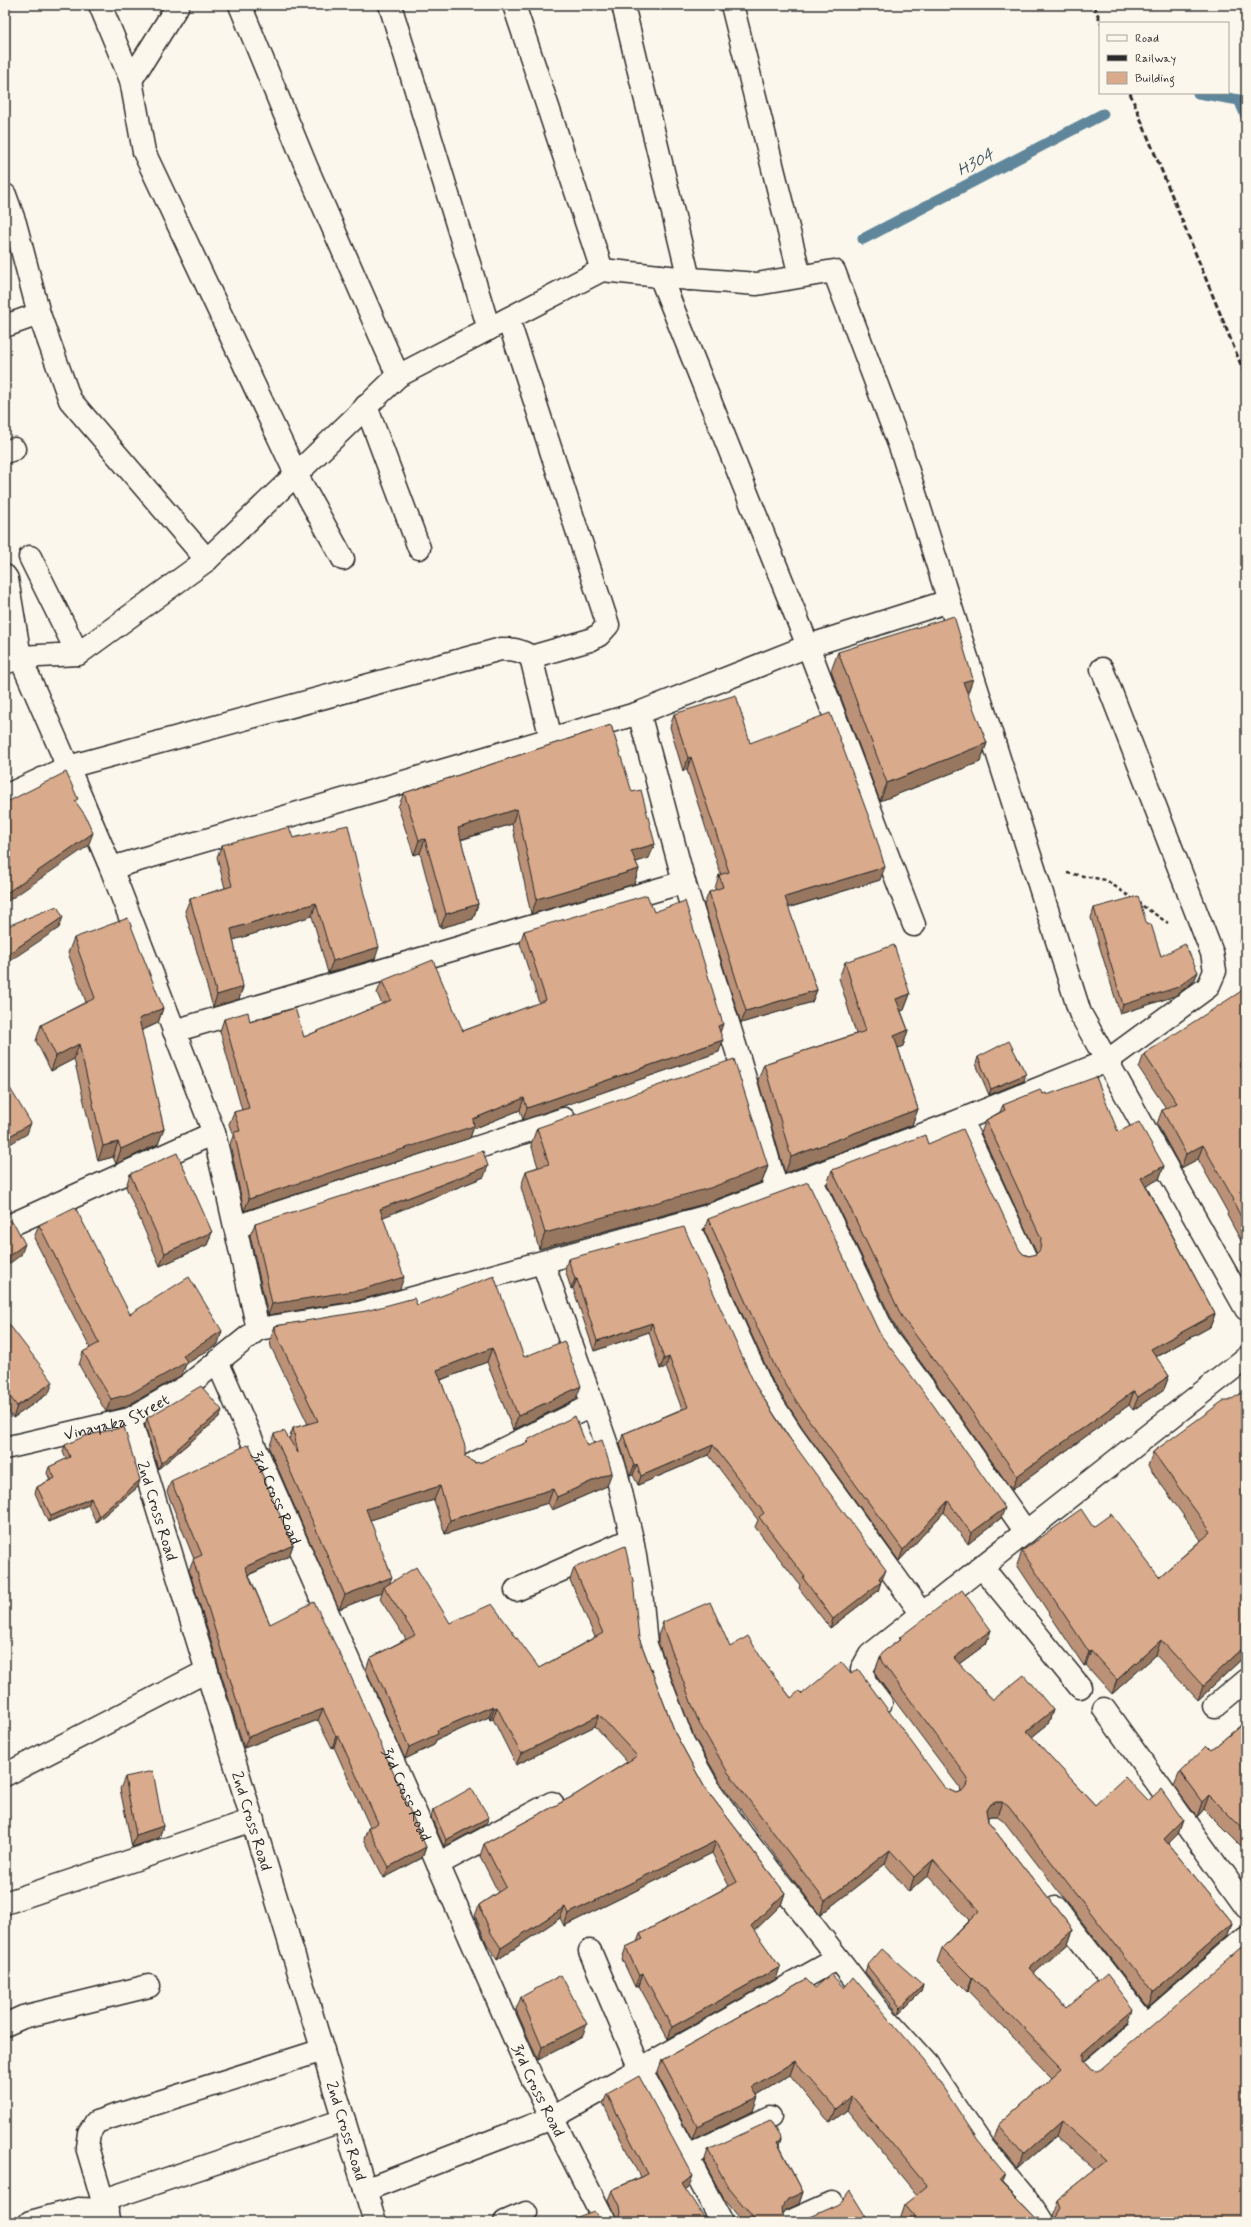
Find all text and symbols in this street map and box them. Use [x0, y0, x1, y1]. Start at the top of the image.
legend [1099, 22, 1229, 94]
text: Road [1135, 31, 1159, 47]
text: Railway [1135, 51, 1177, 67]
text: Building [1135, 71, 1175, 88]
water label: H304 [953, 143, 999, 182]
street label: Vinayaka Street [62, 1389, 174, 1446]
street label: 3rd Cross Road [246, 1448, 305, 1548]
street label: 2nd Cross Road [132, 1459, 182, 1564]
street label: 3rd Cross Road [376, 1744, 436, 1845]
street label: 2nd Cross Road [226, 1769, 276, 1873]
street label: 3rd Cross Road [506, 2041, 569, 2141]
street label: 2nd Cross Road [321, 2079, 371, 2183]

